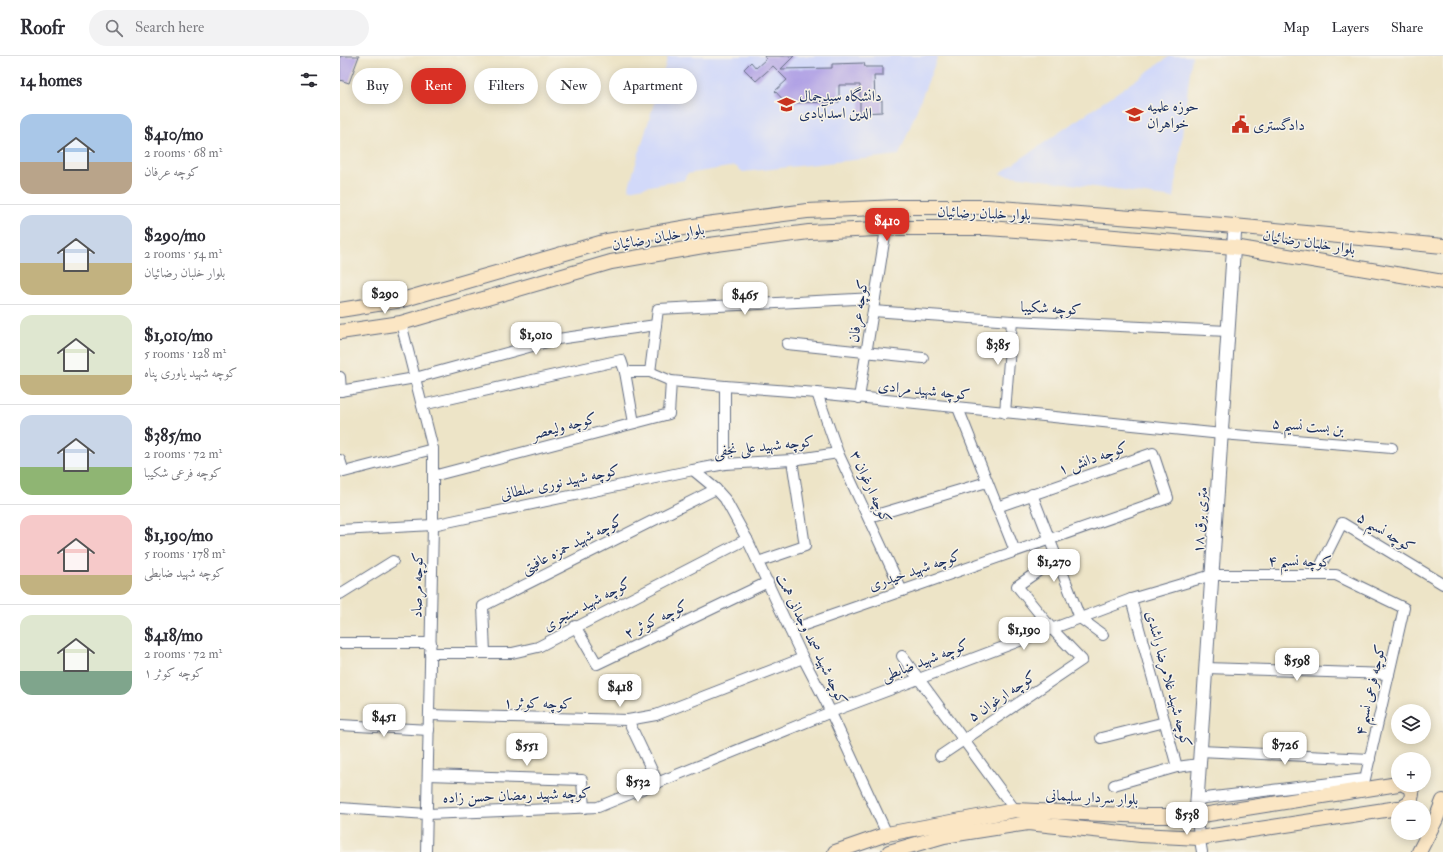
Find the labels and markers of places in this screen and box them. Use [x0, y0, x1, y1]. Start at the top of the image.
place label: دانشگاه سیدجمال الدین اسدآبادی [799, 86, 882, 123]
school or university icon: دانشگاه سیدجمال الدین اسدآبادی [776, 95, 796, 115]
place label: حوزه علمیه خواهران [1147, 97, 1199, 133]
school or university icon: حوزه علمیه خواهران [1124, 105, 1144, 125]
public building icon: دادگستری [1230, 115, 1250, 135]
place label: دادگستری [1253, 116, 1305, 135]
pin: $410 [863, 208, 911, 242]
pin: $290 [361, 281, 409, 315]
pin: $465 [721, 282, 769, 316]
pin: $1,010 [503, 322, 569, 356]
pin: $385 [974, 332, 1022, 366]
pin: $1,270 [1021, 549, 1087, 583]
pin: $1,190 [991, 617, 1057, 651]
pin: $598 [1273, 648, 1321, 682]
pin: $418 [596, 674, 644, 708]
pin: $451 [360, 704, 408, 738]
pin: $726 [1261, 732, 1309, 766]
pin: $551 [503, 733, 551, 767]
pin: $532 [614, 769, 662, 803]
pin: $538 [1163, 802, 1211, 836]

